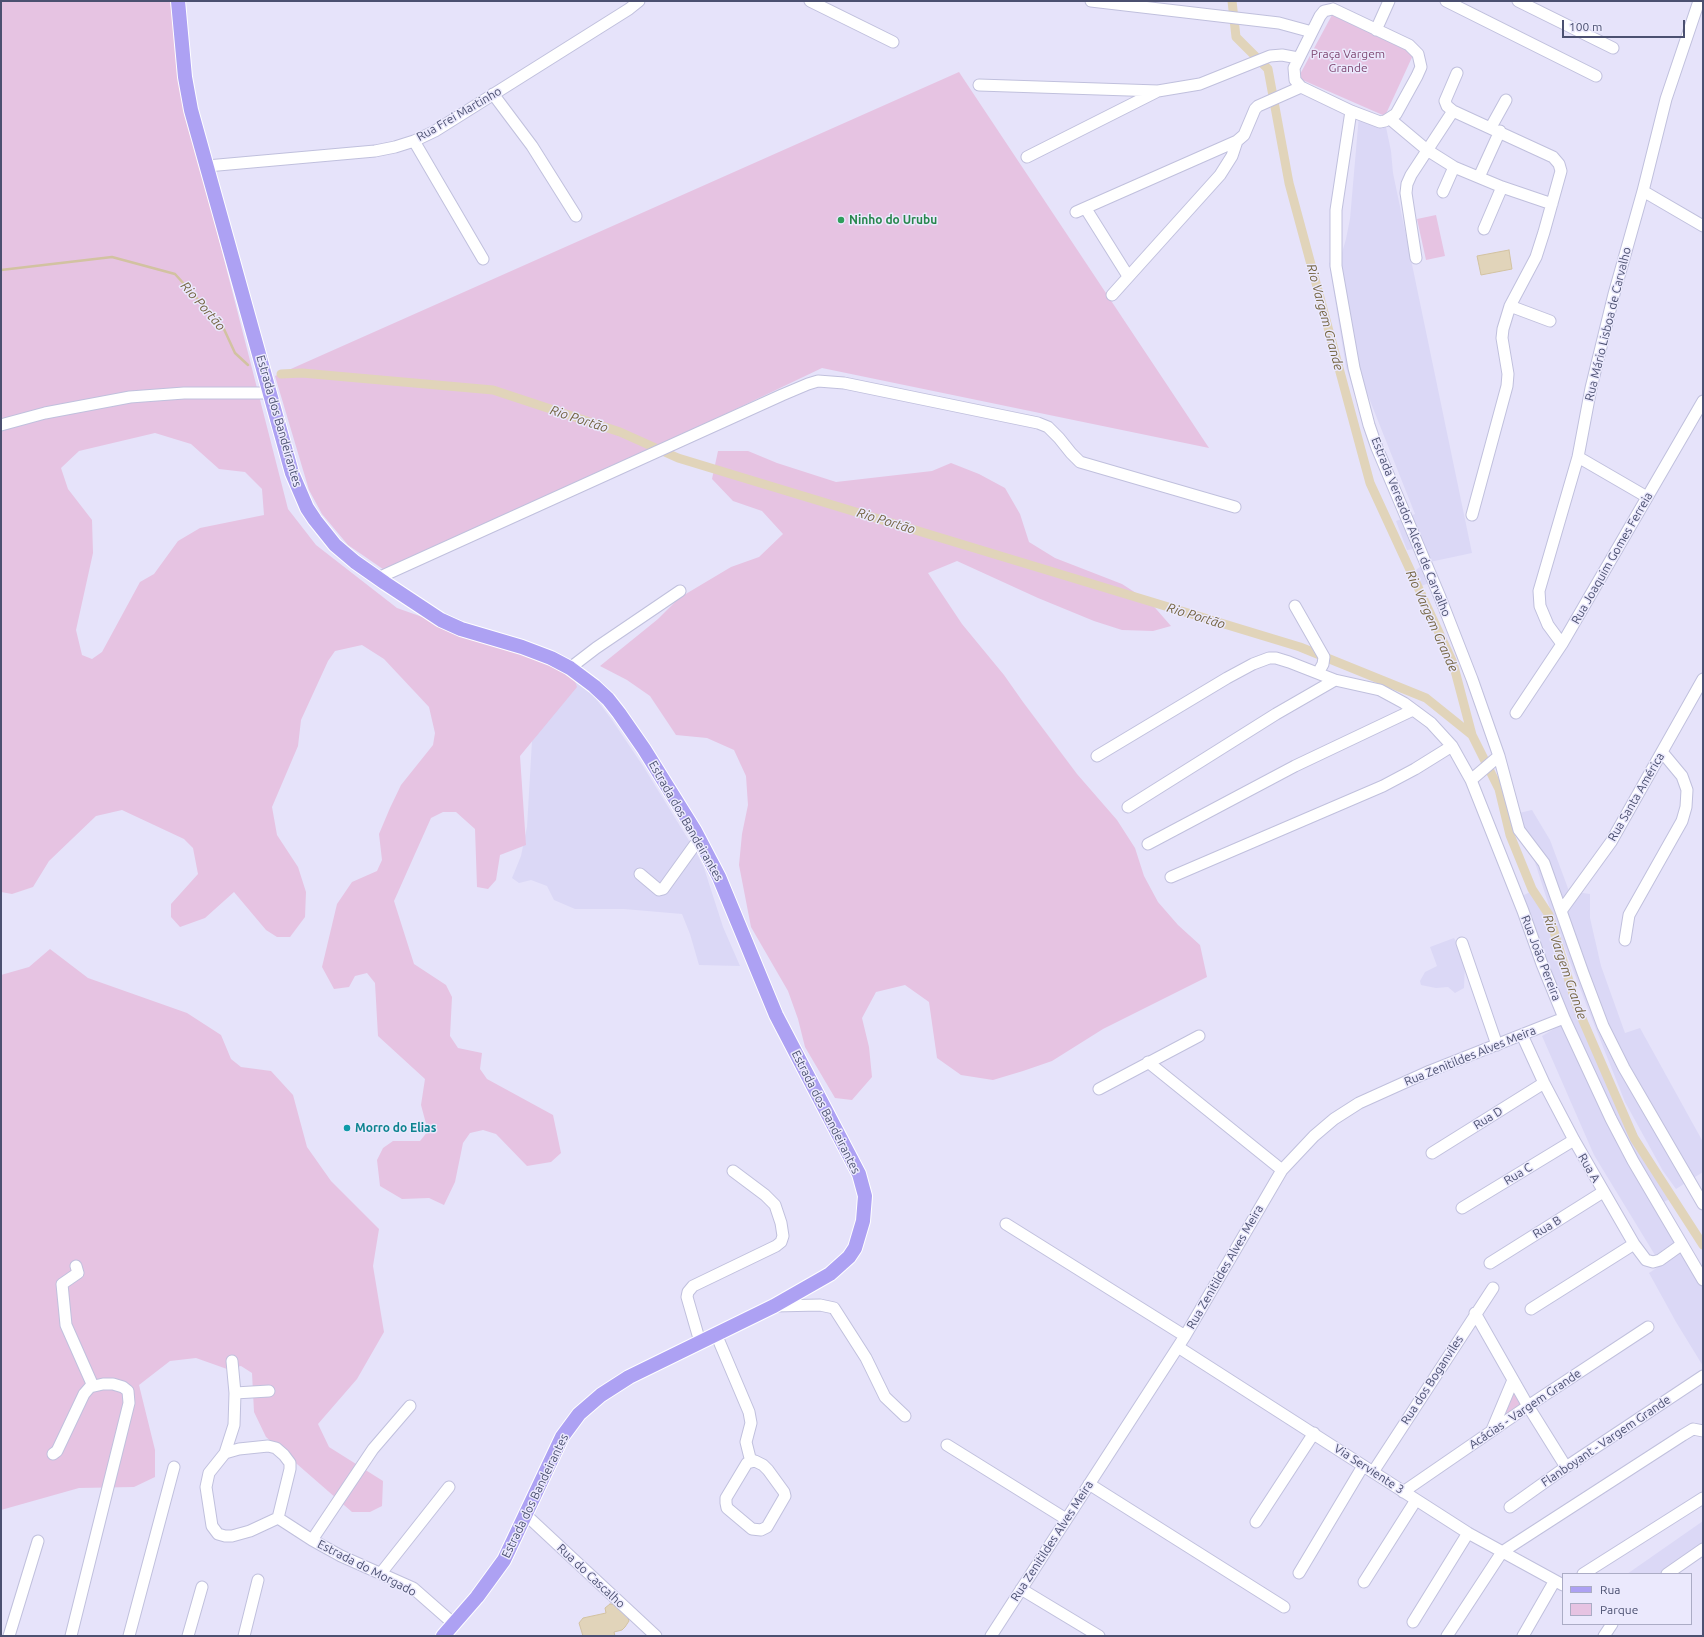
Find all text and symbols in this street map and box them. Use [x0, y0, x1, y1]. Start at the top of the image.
scale bar [1564, 12, 1687, 38]
text: 100 m [1569, 20, 1602, 33]
park label: Praça Vargem Grande [1311, 47, 1385, 75]
street label: Rua Frei Martinho [414, 84, 504, 144]
place label: Ninho do Urubu [849, 213, 937, 227]
marker: Ninho do Urubu [836, 215, 846, 225]
street label: Rua Mário Lisboa de Carvalho [1582, 246, 1634, 402]
water label: Rio Vargem Grande [1303, 262, 1347, 372]
water label: Rio Portão [177, 278, 229, 334]
street label: Estrada dos Bandeirantes [253, 353, 305, 489]
water label: Rio Portão [548, 402, 610, 436]
street label: Estrada Vereador Alceu de Carvalho [1368, 435, 1454, 619]
street label: Rua Joaquim Gomes Ferreia [1568, 490, 1656, 626]
water label: Rio Portão [855, 505, 917, 537]
water label: Rio Vargem Grande [1403, 568, 1461, 674]
water label: Rio Portão [1165, 600, 1227, 632]
street label: Rua Santa América [1605, 750, 1667, 844]
street label: Estrada dos Bandeirantes [646, 758, 726, 884]
street label: Rua João Pereira [1518, 913, 1564, 1003]
water label: Rio Vargem Grande [1540, 913, 1590, 1021]
street label: Rua Zenitildes Alves Meira [1402, 1023, 1538, 1089]
street label: Estrada dos Bandeirantes [789, 1048, 863, 1176]
street label: Rua D [1471, 1103, 1505, 1133]
place label: Morro do Elias [355, 1121, 436, 1135]
marker: Morro do Elias [342, 1123, 352, 1133]
street label: Rua A [1575, 1151, 1603, 1185]
street label: Rua C [1501, 1160, 1535, 1188]
street label: Rua Zenitildes Alves Meira [1184, 1202, 1266, 1332]
street label: Rua B [1530, 1213, 1564, 1241]
street label: Rua dos Boganviles [1398, 1333, 1466, 1427]
street label: Acácias - Vargem Grande [1466, 1366, 1584, 1452]
street label: Flanboyant - Vargem Grande [1539, 1392, 1673, 1490]
street label: Estrada dos Bandeirantes [499, 1431, 571, 1561]
street label: Via Serviente 3 [1331, 1441, 1407, 1497]
street label: Rua Zenitildes Alves Meira [1008, 1478, 1096, 1604]
street label: Estrada do Morgado [315, 1537, 419, 1599]
street label: Rua do Cascalho [554, 1541, 628, 1611]
legend [1562, 1573, 1692, 1625]
text: Rua [1600, 1583, 1621, 1596]
text: Parque [1600, 1603, 1638, 1616]

